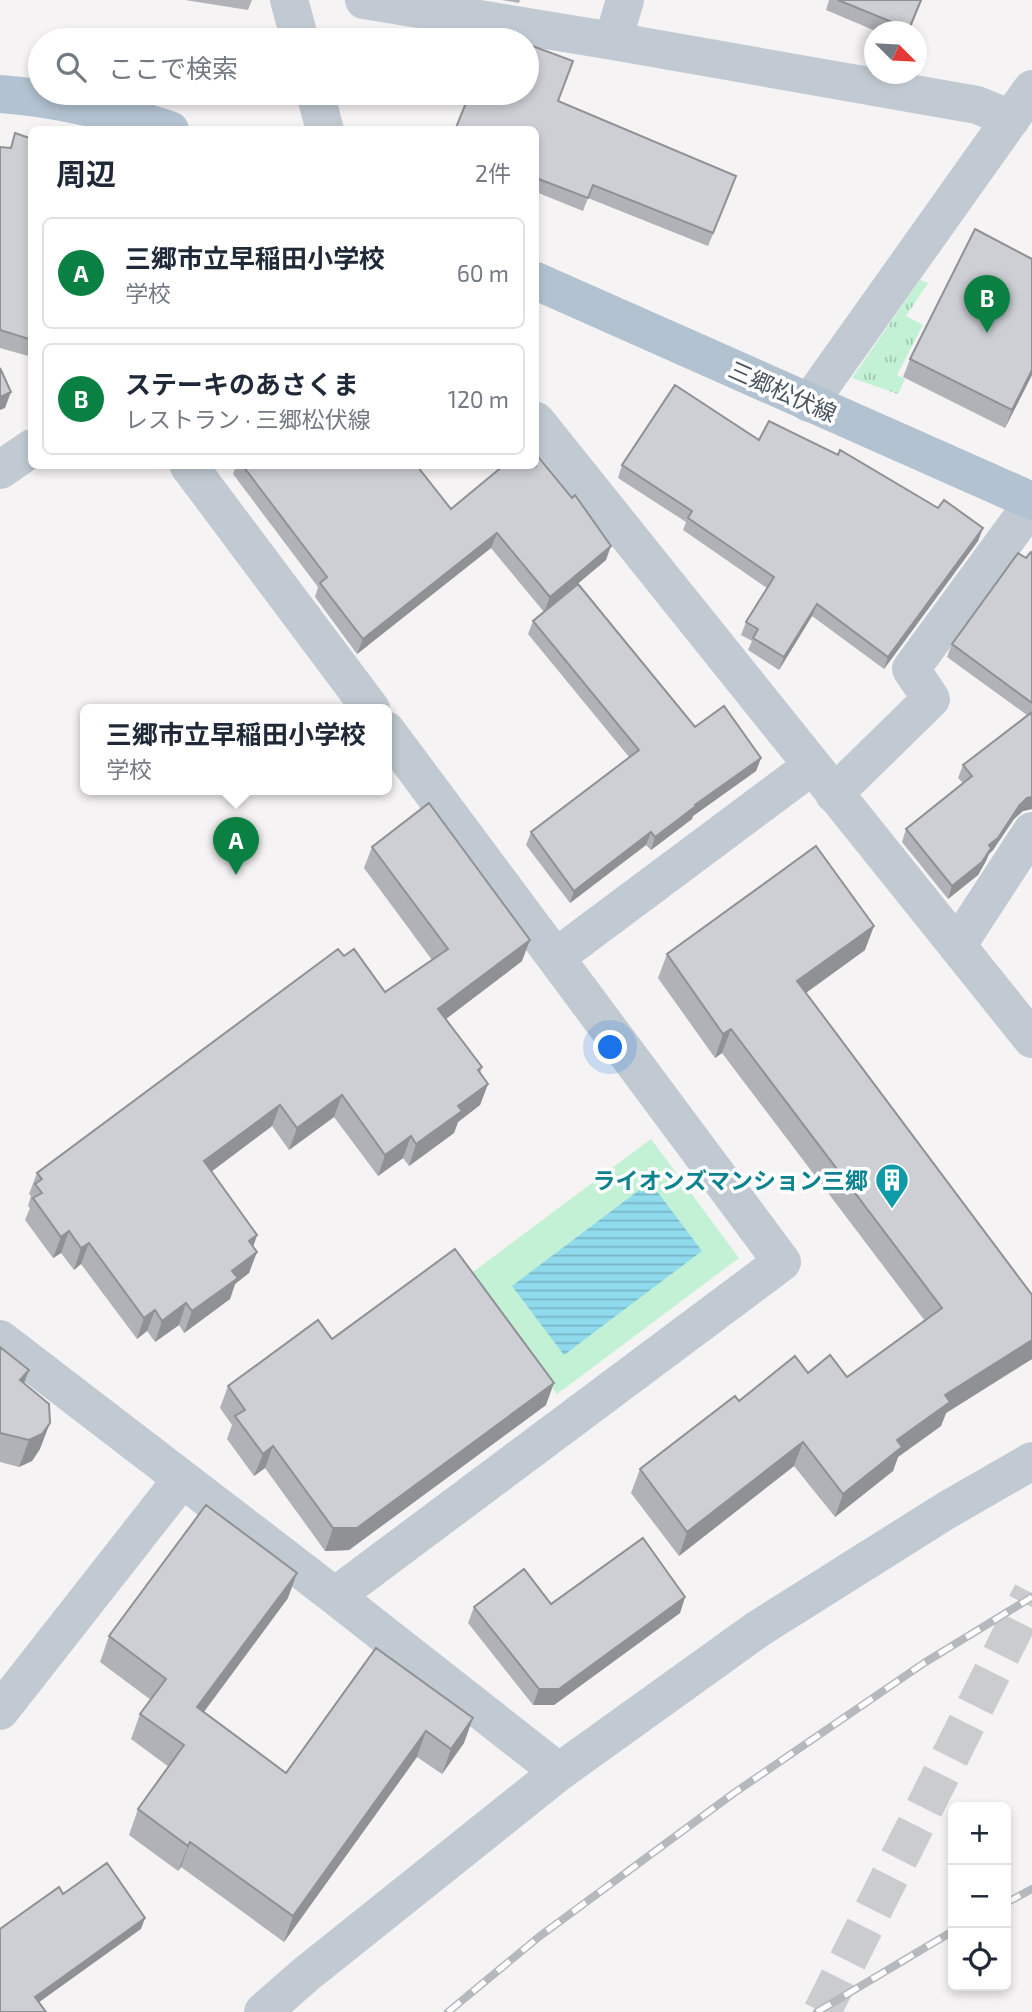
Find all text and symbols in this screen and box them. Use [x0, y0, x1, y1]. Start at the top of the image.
north arrow [864, 21, 927, 84]
search box [28, 28, 539, 105]
icon: search [52, 48, 90, 86]
text: ここで検索 [108, 52, 238, 83]
text: 周辺 [56, 155, 116, 191]
text: 2件 [475, 159, 511, 187]
text: 三郷市立早稲田小学校 [125, 242, 385, 273]
text: A [73, 259, 89, 287]
text: 60 m [457, 259, 509, 287]
pin: B [964, 275, 1010, 333]
text: 学校 [125, 279, 171, 307]
street label: 三郷松伏線 [725, 355, 841, 427]
text: ステーキのあさくま [125, 368, 359, 399]
text: B [74, 385, 88, 413]
text: 120 m [448, 385, 509, 413]
text: レストラン · 三郷松伏線 [125, 405, 371, 433]
popup [80, 704, 392, 795]
text: 三郷市立早稲田小学校 [106, 718, 366, 749]
text: 学校 [106, 755, 152, 783]
pin: A [213, 817, 259, 875]
your location [593, 1030, 627, 1064]
building icon: ライオンズマンション三郷 [873, 1161, 911, 1210]
place label: ライオンズマンション三郷 [592, 1166, 868, 1194]
map controls [948, 1802, 1011, 1991]
button: + [948, 1802, 1011, 1865]
button: − [948, 1865, 1011, 1928]
button: locate [948, 1928, 1011, 1991]

